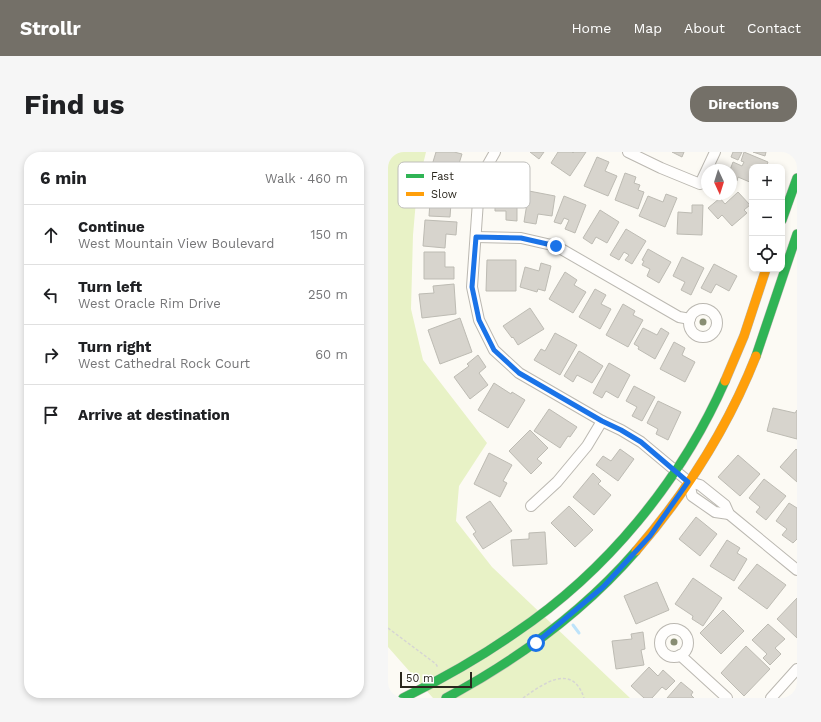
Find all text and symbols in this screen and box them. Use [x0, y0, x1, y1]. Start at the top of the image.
text: Strollr [20, 17, 81, 40]
text: Home [571, 20, 611, 36]
text: Map [633, 20, 662, 36]
text: About [684, 20, 725, 36]
text: Contact [747, 20, 801, 36]
button: Directions [690, 86, 797, 122]
text: Find us [24, 88, 124, 121]
legend [398, 162, 530, 208]
north arrow [701, 164, 737, 200]
map controls [749, 164, 785, 272]
button: + [749, 164, 785, 200]
text: 6 min [40, 168, 87, 188]
text: Fast [431, 170, 454, 183]
text: Walk · 460 m [265, 171, 348, 186]
text: Slow [431, 188, 457, 201]
button: − [749, 200, 785, 236]
text: Continue [78, 218, 145, 236]
icon: ahead [40, 224, 62, 246]
text: 150 m [310, 227, 348, 242]
text: West Mountain View Boulevard [78, 236, 274, 251]
button: locate [749, 236, 785, 272]
route end [547, 237, 565, 255]
text: Turn left [78, 278, 142, 296]
icon: left [40, 284, 62, 306]
text: 250 m [308, 287, 348, 302]
text: West Oracle Rim Drive [78, 296, 221, 311]
text: Turn right [78, 338, 151, 356]
icon: right [40, 344, 62, 366]
text: 60 m [315, 347, 348, 362]
text: West Cathedral Rock Court [78, 356, 250, 371]
icon: arrive [40, 404, 62, 426]
text: Arrive at destination [78, 406, 230, 424]
route start [527, 634, 545, 652]
scale bar [400, 670, 472, 689]
text: 50 m [406, 672, 433, 685]

